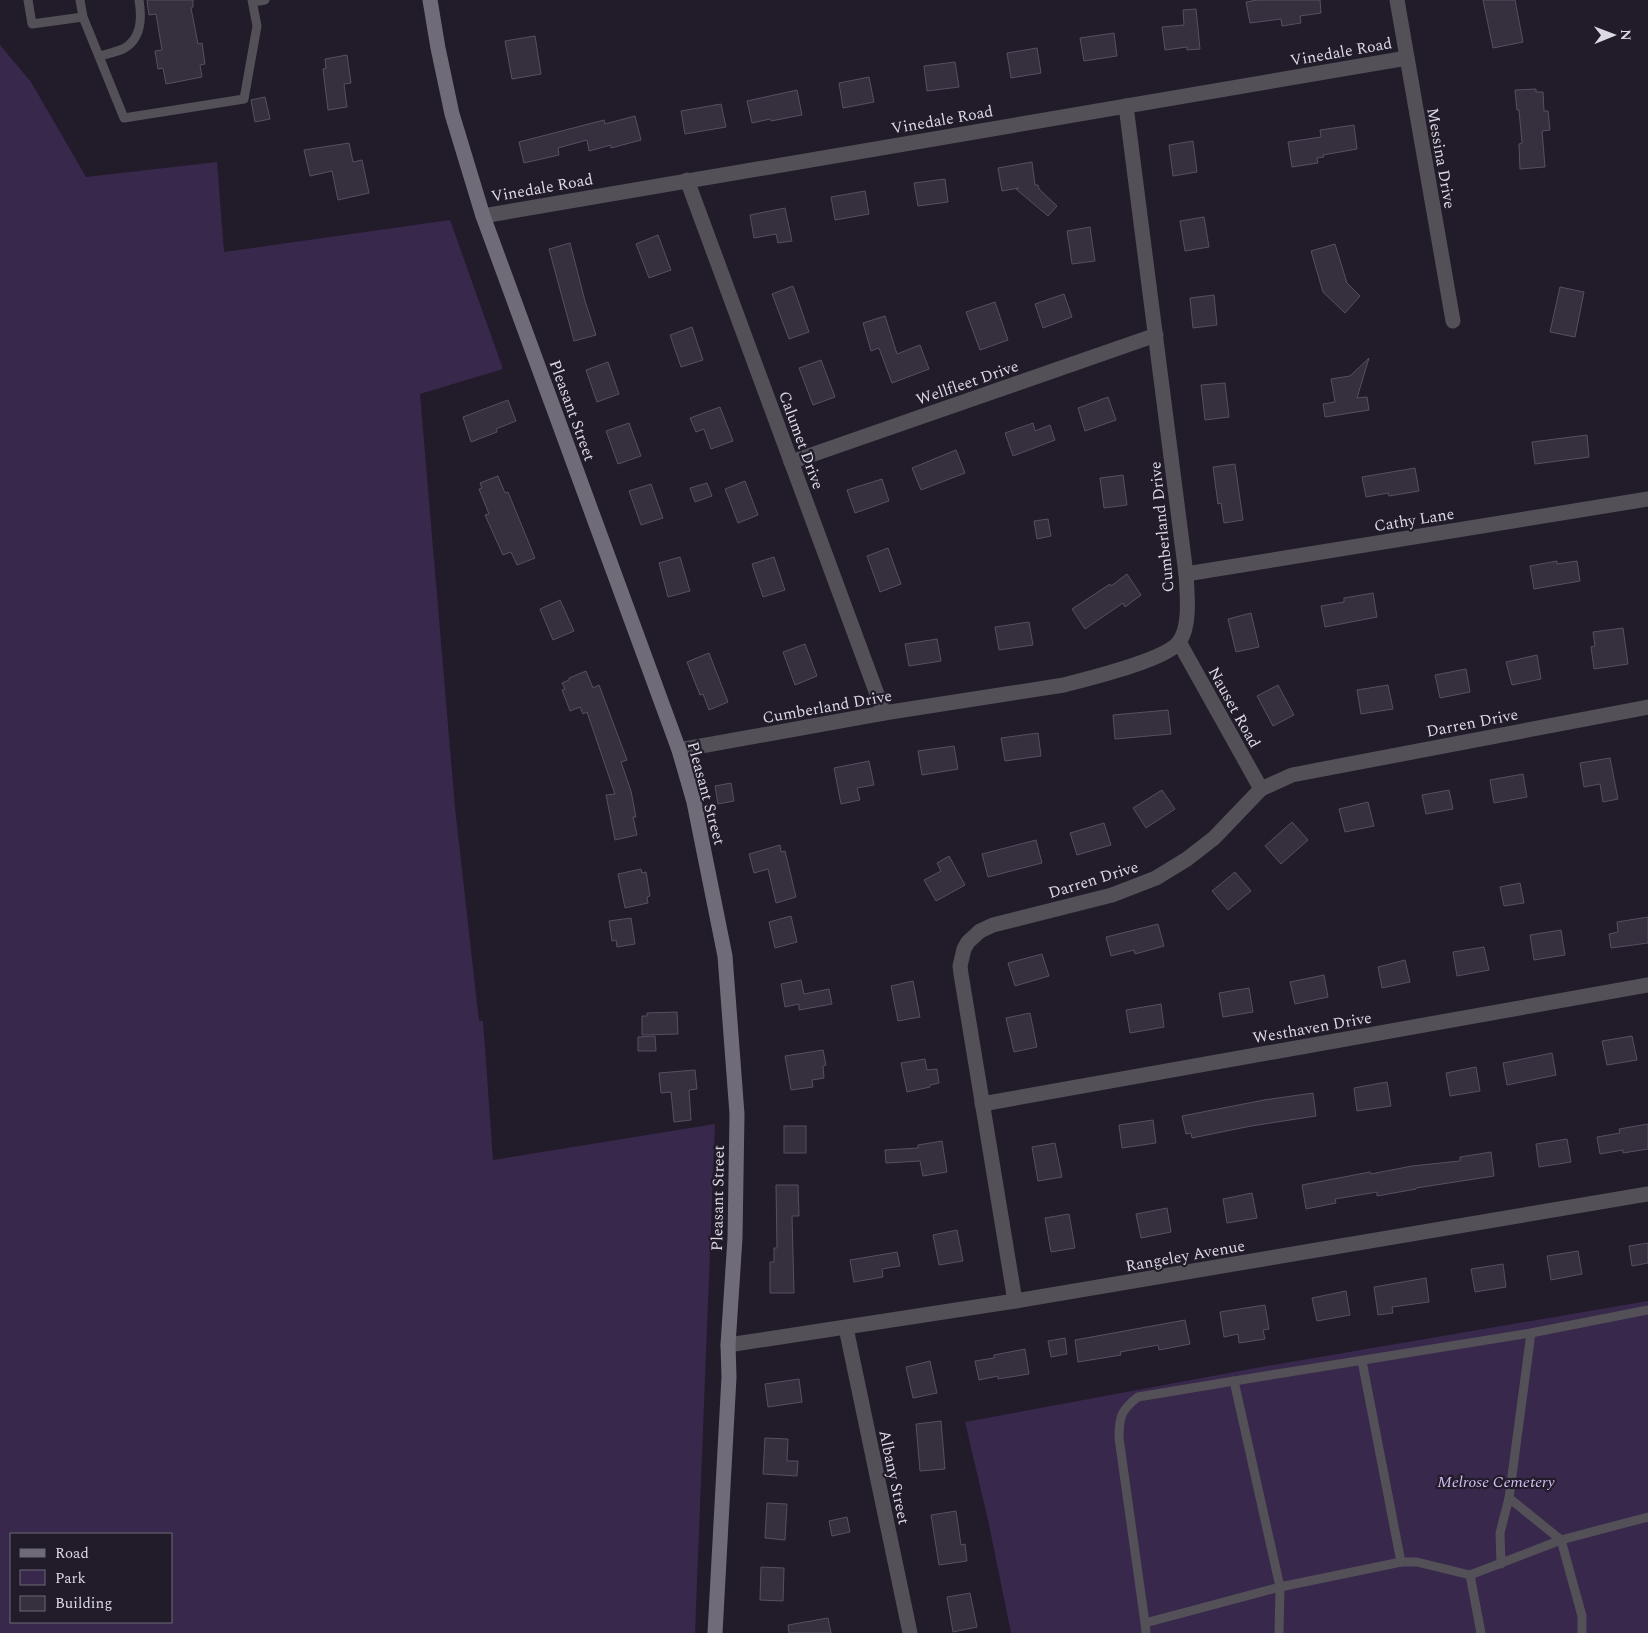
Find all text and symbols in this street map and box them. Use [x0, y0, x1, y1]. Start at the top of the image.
north arrow [1588, 10, 1638, 60]
text: N [1615, 29, 1636, 41]
street label: Vinedale Road [1288, 31, 1394, 73]
street label: Vinedale Road [889, 99, 995, 141]
street label: Messina Drive [1420, 106, 1462, 210]
street label: Vinedale Road [489, 167, 595, 209]
street label: Wellfleet Drive [913, 354, 1022, 412]
street label: Pleasant Street [543, 356, 602, 465]
street label: Calumet Drive [772, 388, 830, 493]
street label: Cumberland Drive [1143, 460, 1181, 593]
street label: Cathy Lane [1372, 502, 1456, 538]
street label: Nauset Road [1202, 662, 1266, 753]
street label: Cumberland Drive [760, 684, 894, 730]
street label: Darren Drive [1424, 702, 1520, 744]
street label: Pleasant Street [681, 739, 731, 848]
street label: Darren Drive [1045, 855, 1141, 905]
street label: Westhaven Drive [1251, 1006, 1374, 1050]
street label: Pleasant Street [705, 1144, 731, 1251]
street label: Rangeley Avenue [1123, 1234, 1247, 1278]
street label: Albany Street [872, 1428, 916, 1527]
park label: Melrose Cemetery [1437, 1470, 1555, 1494]
legend [10, 1533, 172, 1623]
text: Road [55, 1542, 89, 1565]
text: Park [55, 1567, 86, 1590]
text: Building [55, 1592, 112, 1615]

